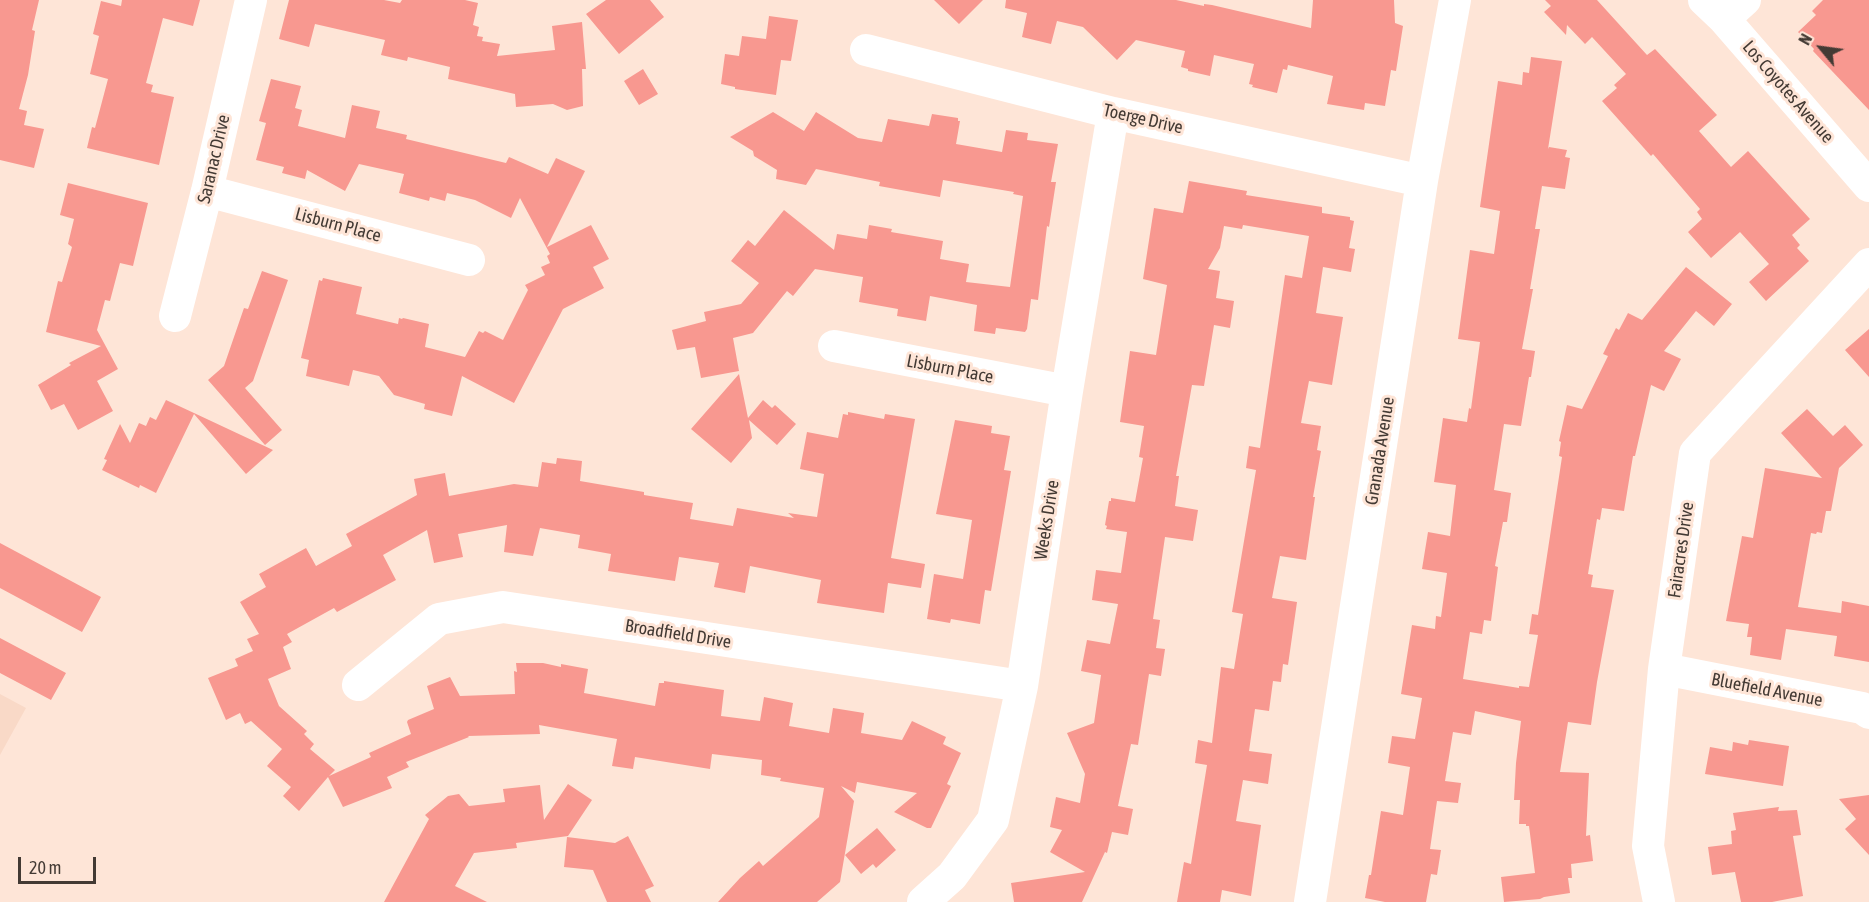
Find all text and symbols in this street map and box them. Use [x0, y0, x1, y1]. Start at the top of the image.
north arrow [1791, 18, 1851, 78]
text: N [1795, 31, 1815, 48]
street label: Los Coyotes Avenue [1738, 37, 1838, 147]
street label: Toerge Drive [1101, 99, 1185, 139]
street label: Saranac Drive [193, 113, 235, 205]
street label: Lisburn Place [293, 203, 383, 247]
street label: Lisburn Place [905, 350, 995, 388]
street label: Granada Avenue [1361, 395, 1399, 507]
street label: Weeks Drive [1030, 479, 1064, 561]
street label: Fairacres Drive [1664, 501, 1698, 599]
street label: Broadfield Drive [623, 615, 733, 653]
street label: Bluefield Avenue [1710, 669, 1824, 711]
scale bar [21, 845, 99, 883]
text: 20 m [29, 857, 61, 878]

